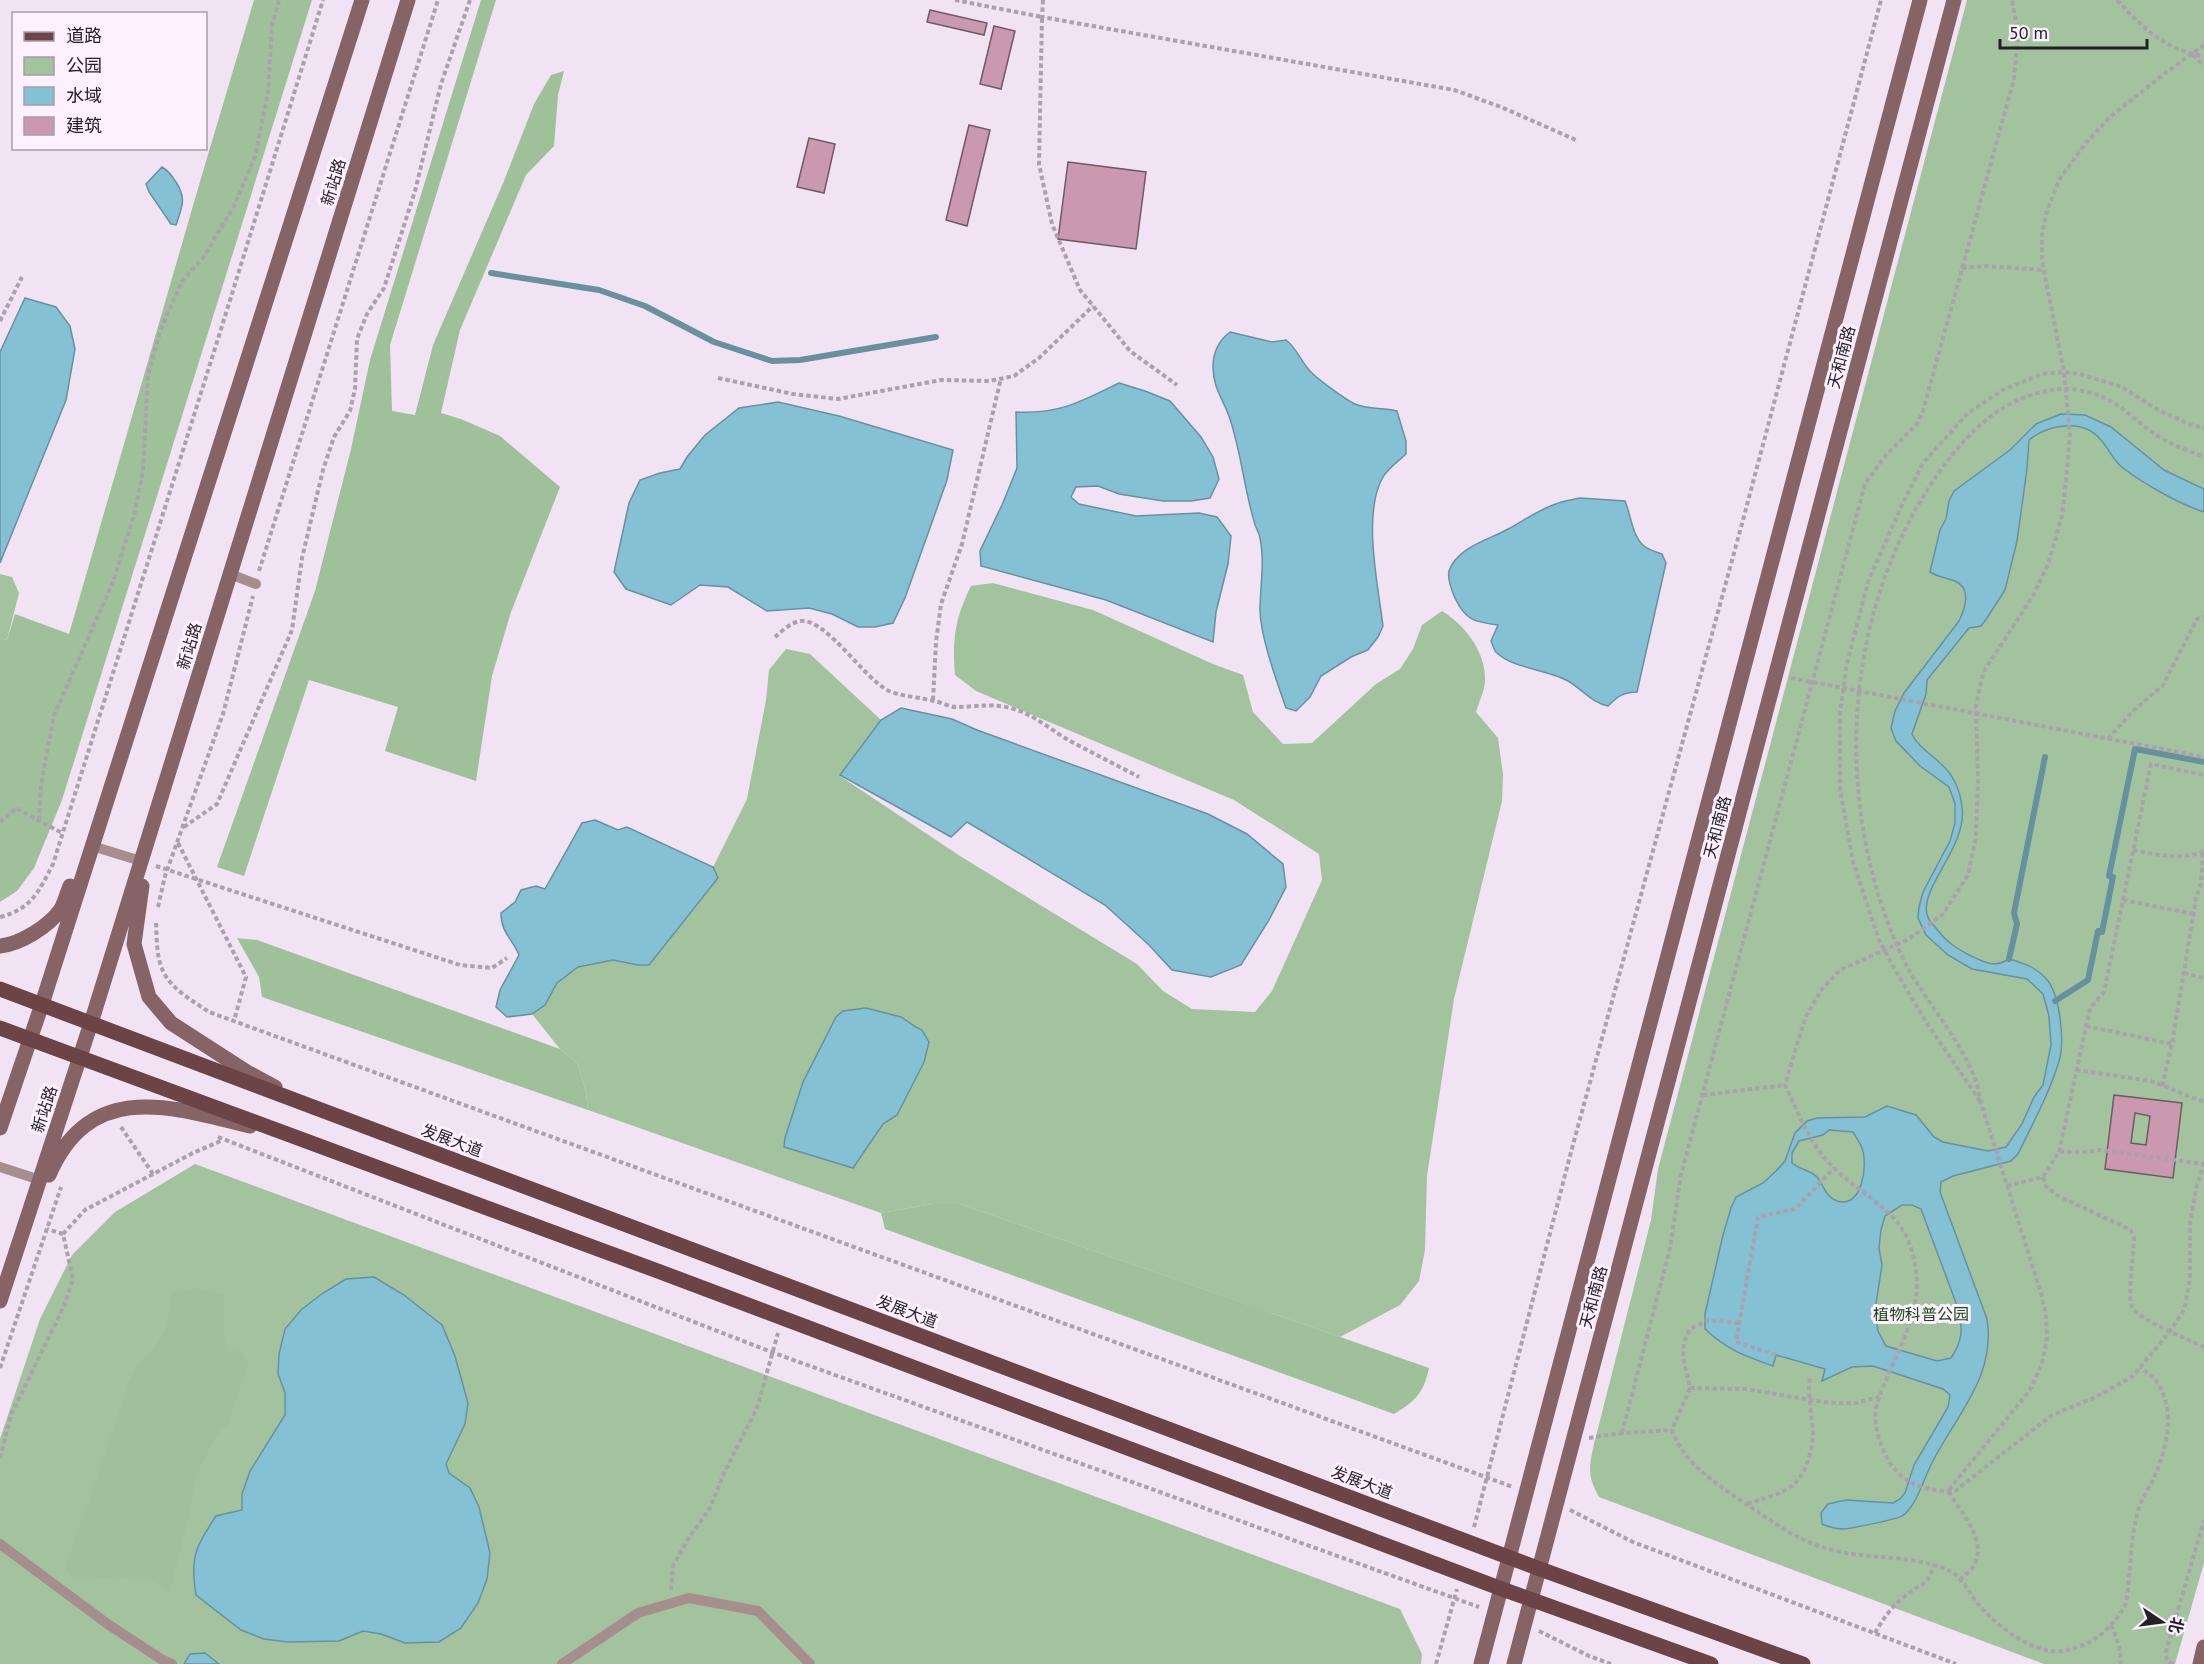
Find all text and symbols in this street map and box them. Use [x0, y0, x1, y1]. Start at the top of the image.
legend [12, 12, 207, 150]
scale bar [2000, 12, 2147, 50]
text: 50 m [2009, 21, 2048, 44]
text: 道路 [66, 24, 102, 47]
text: 公园 [66, 54, 102, 77]
text: 水域 [66, 84, 102, 107]
text: 建筑 [66, 114, 102, 137]
street label: 新站路 [316, 156, 350, 208]
street label: 天和南路 [1823, 323, 1859, 391]
street label: 新站路 [172, 620, 206, 672]
street label: 天和南路 [1699, 793, 1735, 861]
street label: 新站路 [27, 1083, 61, 1135]
street label: 发展大道 [419, 1119, 485, 1161]
street label: 天和南路 [1575, 1263, 1611, 1331]
street label: 发展大道 [874, 1290, 940, 1332]
park label: 植物科普公园 [1873, 1304, 1969, 1324]
street label: 发展大道 [1329, 1461, 1395, 1503]
north arrow [2132, 1592, 2192, 1652]
text: 北 [2165, 1615, 2188, 1635]

